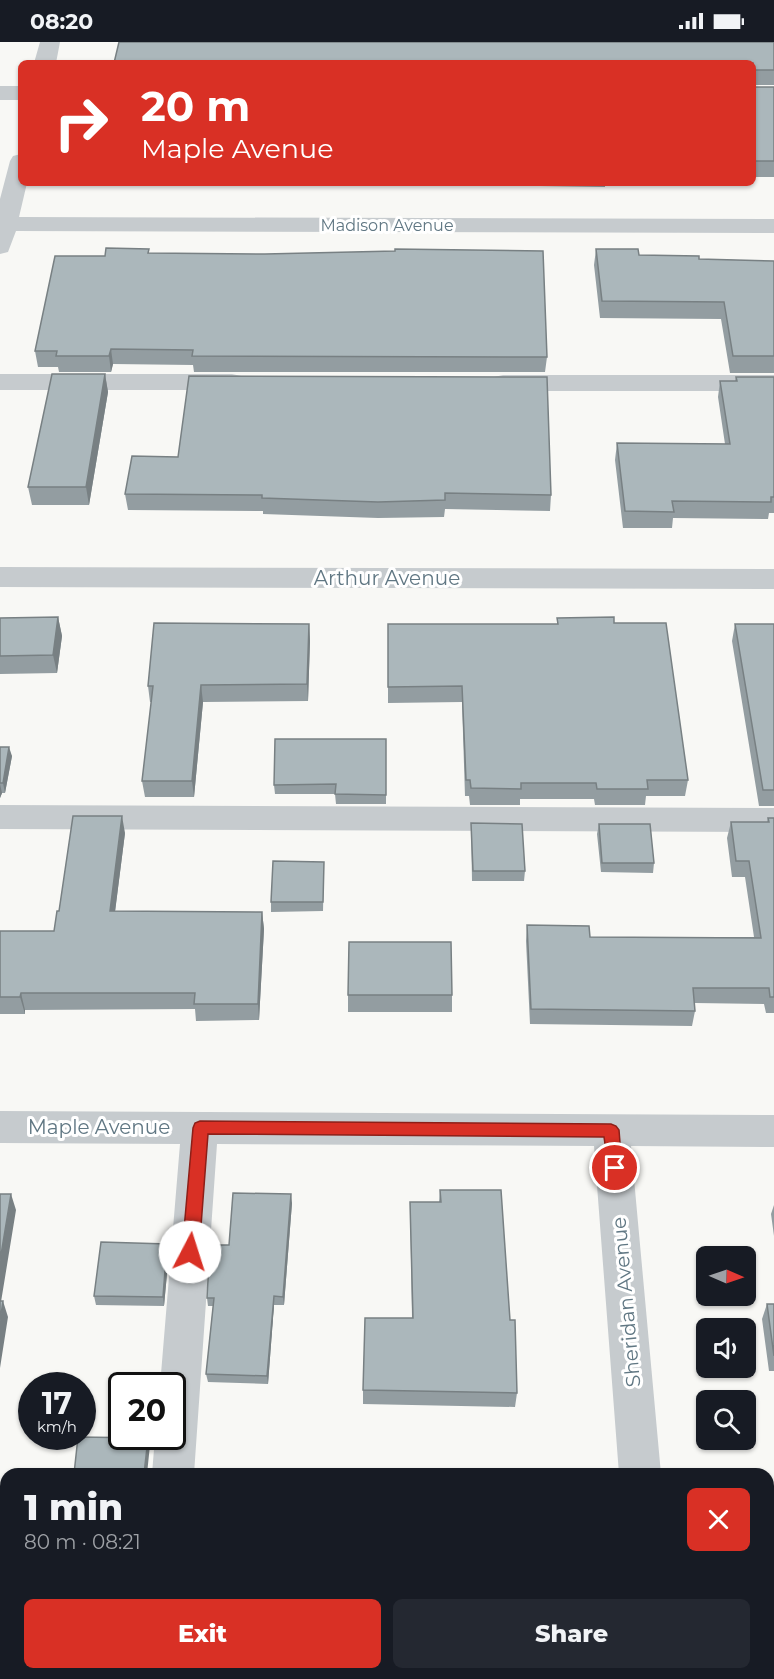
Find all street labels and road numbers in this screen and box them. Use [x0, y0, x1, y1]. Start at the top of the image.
street label: Madison Avenue [320, 216, 454, 235]
street label: Arthur Avenue [314, 566, 460, 590]
street label: Maple Avenue [28, 1115, 170, 1139]
street label: Sheridan Avenue [607, 1216, 645, 1388]

